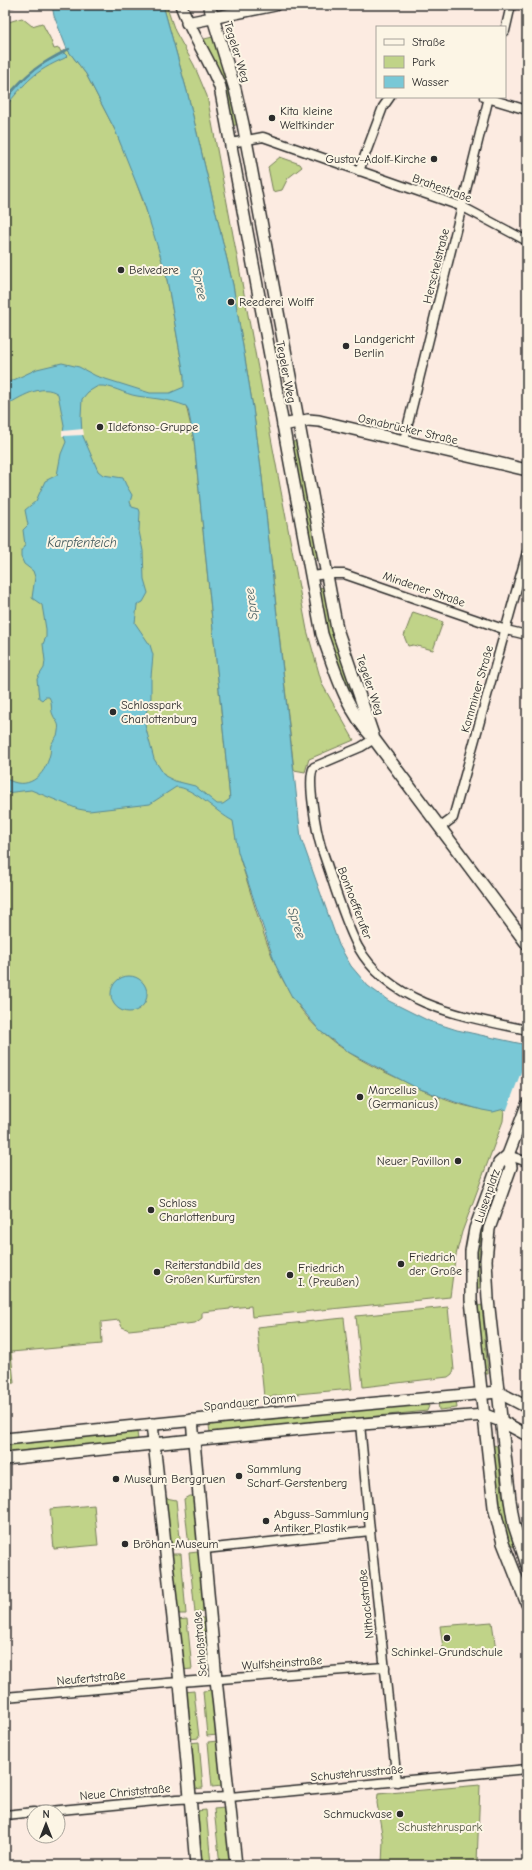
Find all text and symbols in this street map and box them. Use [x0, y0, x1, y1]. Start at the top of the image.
street label: Tegeler Weg [221, 20, 253, 84]
legend [376, 26, 506, 98]
text: Straße [412, 35, 445, 49]
text: Park [412, 55, 435, 69]
text: Wasser [412, 75, 449, 89]
place label: Kita kleine Weltkinder [280, 104, 334, 132]
marker: Kita kleine Weltkinder [267, 113, 277, 123]
place label: Gustav-Adolf-Kirche [325, 152, 426, 166]
marker: Gustav-Adolf-Kirche [429, 154, 439, 164]
street label: Brahestraße [410, 171, 474, 205]
street label: Herschelstraße [420, 227, 452, 305]
place label: Belvedere [129, 263, 179, 277]
marker: Belvedere [116, 265, 126, 275]
water label: Spree [189, 267, 211, 302]
place label: Reederei Wolff [239, 295, 314, 309]
marker: Reederei Wolff [226, 297, 236, 307]
place label: Landgericht Berlin [354, 332, 415, 360]
street label: Tegeler Weg [273, 340, 299, 404]
marker: Landgericht Berlin [341, 341, 351, 351]
street label: Osnabrücker Straße [357, 411, 459, 447]
place label: Ildefonso-Gruppe [108, 420, 198, 434]
marker: Ildefonso-Gruppe [95, 422, 105, 432]
water label: Karpfenteich [47, 535, 117, 550]
street label: Mindener Straße [381, 568, 467, 610]
water label: Spree [242, 587, 260, 621]
street label: Kamminer Straße [458, 644, 496, 734]
street label: Tegeler Weg [353, 653, 387, 717]
place label: Schlosspark Charlottenburg [121, 698, 197, 726]
marker: Schlosspark Charlottenburg [108, 707, 118, 717]
street label: Bonhoefferufer [335, 865, 375, 941]
water label: Spree [285, 905, 309, 941]
place label: Marcellus (Germanicus) [368, 1083, 438, 1111]
marker: Marcellus (Germanicus) [355, 1092, 365, 1102]
place label: Neuer Pavillon [377, 1154, 450, 1168]
marker: Neuer Pavillon [453, 1156, 463, 1166]
street label: Luisenplatz [471, 1166, 503, 1225]
place label: Schloss Charlottenburg [159, 1196, 235, 1224]
marker: Schloss Charlottenburg [146, 1205, 156, 1215]
place label: Friedrich der Große [409, 1250, 462, 1278]
place label: Reiterstandbild des Großen Kurfürsten [165, 1258, 261, 1286]
marker: Friedrich der Große [396, 1259, 406, 1269]
place label: Friedrich I. (Preußen) [298, 1261, 359, 1289]
marker: Reiterstandbild des Großen Kurfürsten [152, 1267, 162, 1277]
marker: Friedrich I. (Preußen) [285, 1270, 295, 1280]
street label: Spandauer Damm [203, 1390, 297, 1414]
place label: Sammlung Scharf-Gerstenberg [247, 1462, 347, 1490]
marker: Sammlung Scharf-Gerstenberg [234, 1471, 244, 1481]
place label: Museum Berggruen [124, 1472, 225, 1486]
marker: Museum Berggruen [111, 1474, 121, 1484]
place label: Abguss-Sammlung Antiker Plastik [274, 1507, 369, 1535]
marker: Abguss-Sammlung Antiker Plastik [261, 1516, 271, 1526]
place label: Bröhan-Museum [133, 1537, 219, 1551]
marker: Bröhan-Museum [120, 1539, 130, 1549]
street label: Nithackstraße [355, 1569, 377, 1639]
street label: Schloßstraße [190, 1611, 210, 1677]
marker: Schinkel-Grundschule [442, 1633, 452, 1643]
place label: Schinkel-Grundschule [391, 1645, 503, 1659]
street label: Wulfsheinstraße [241, 1653, 323, 1673]
street label: Neufertstraße [56, 1668, 126, 1688]
street label: Schustehrusstraße [310, 1762, 404, 1784]
street label: Neue Christstraße [79, 1781, 171, 1803]
north arrow [26, 1804, 66, 1844]
place label: Schmuckvase [324, 1807, 392, 1821]
text: N [42, 1808, 50, 1821]
marker: Schmuckvase [395, 1809, 405, 1819]
park label: Schustehruspark [398, 1820, 482, 1834]

